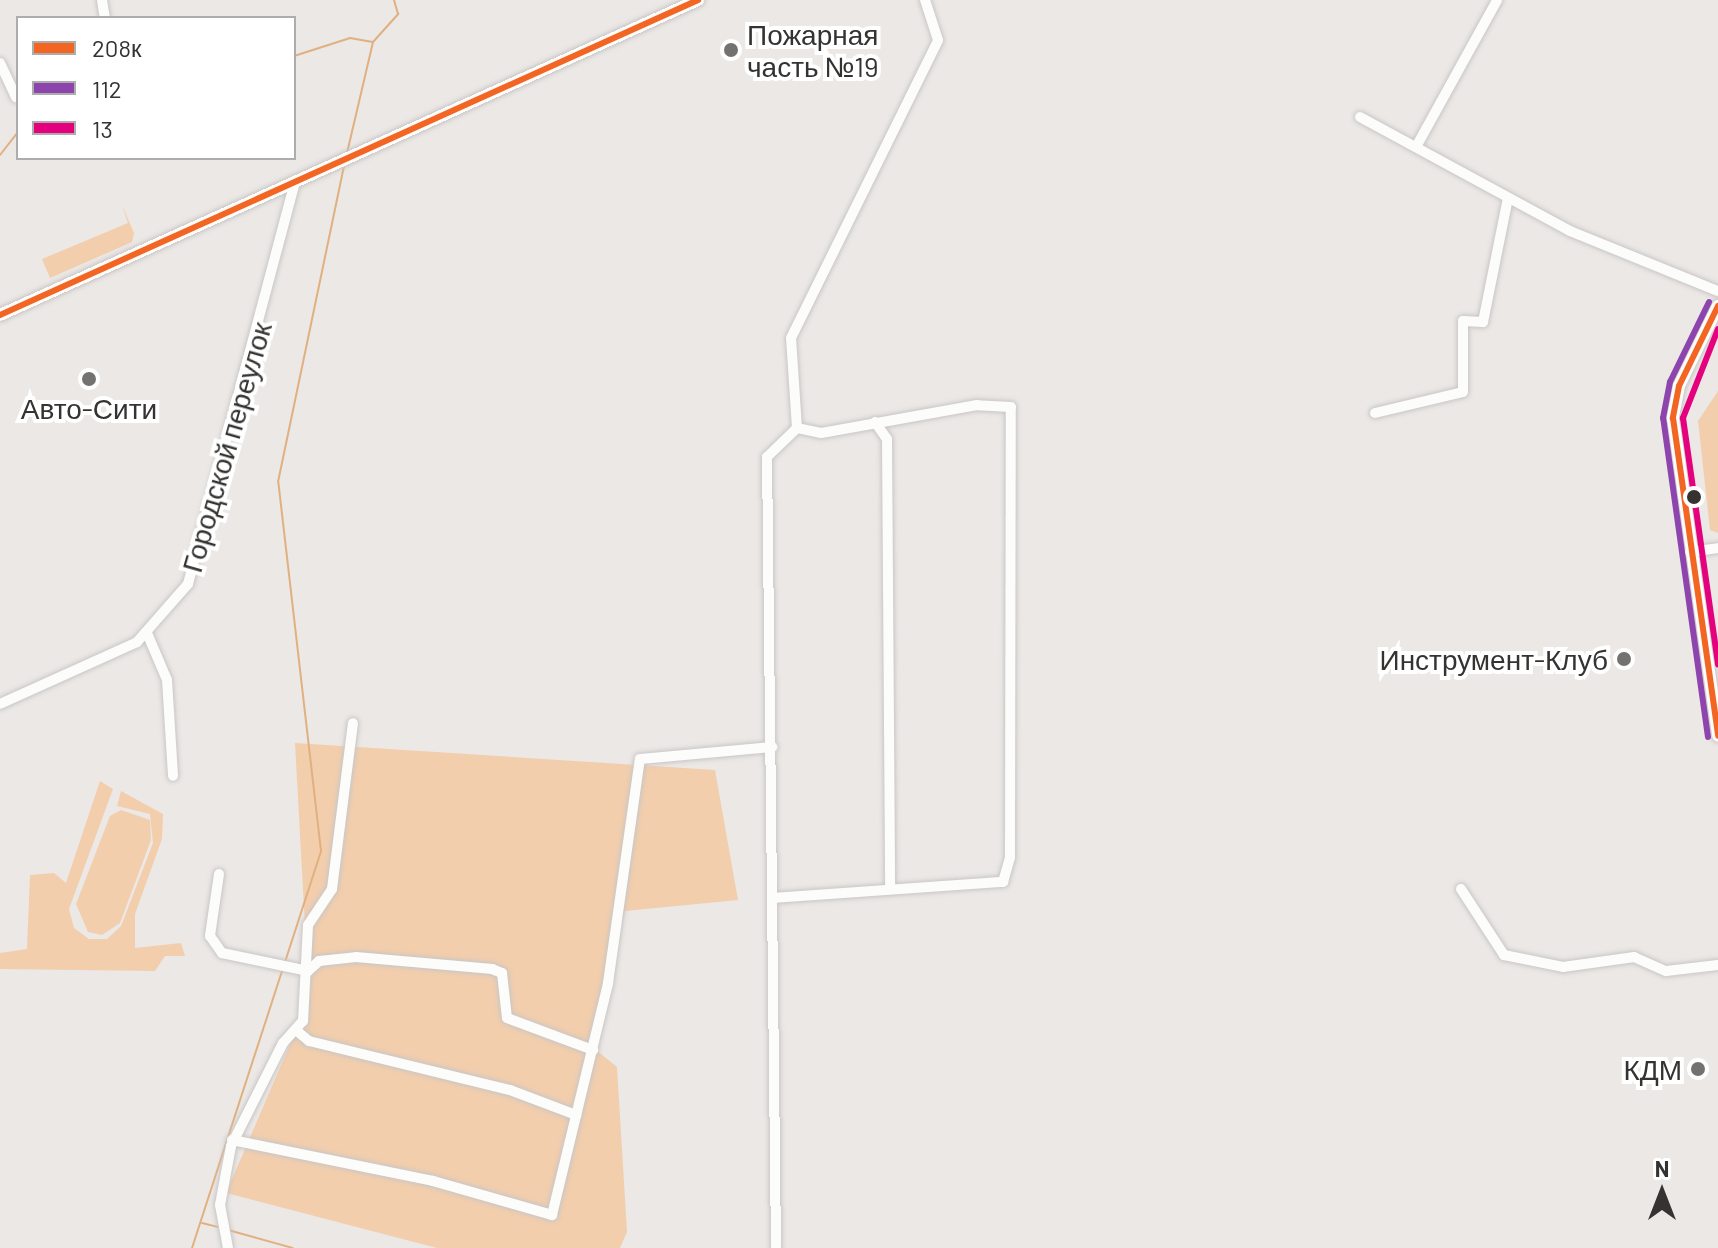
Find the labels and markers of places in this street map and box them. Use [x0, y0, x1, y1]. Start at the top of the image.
place label: Пожарная часть №19 [747, 17, 879, 83]
marker: Пожарная часть №19 [722, 41, 740, 59]
marker: Авто-Сити [80, 370, 98, 388]
place label: Авто-Сити [21, 391, 157, 425]
unlabelled marker [1686, 489, 1702, 505]
place label: Инструмент-Клуб [1380, 642, 1608, 676]
marker: Инструмент-Клуб [1615, 650, 1633, 668]
place label: КДМ [1623, 1052, 1682, 1086]
marker: КДМ [1689, 1060, 1707, 1078]

